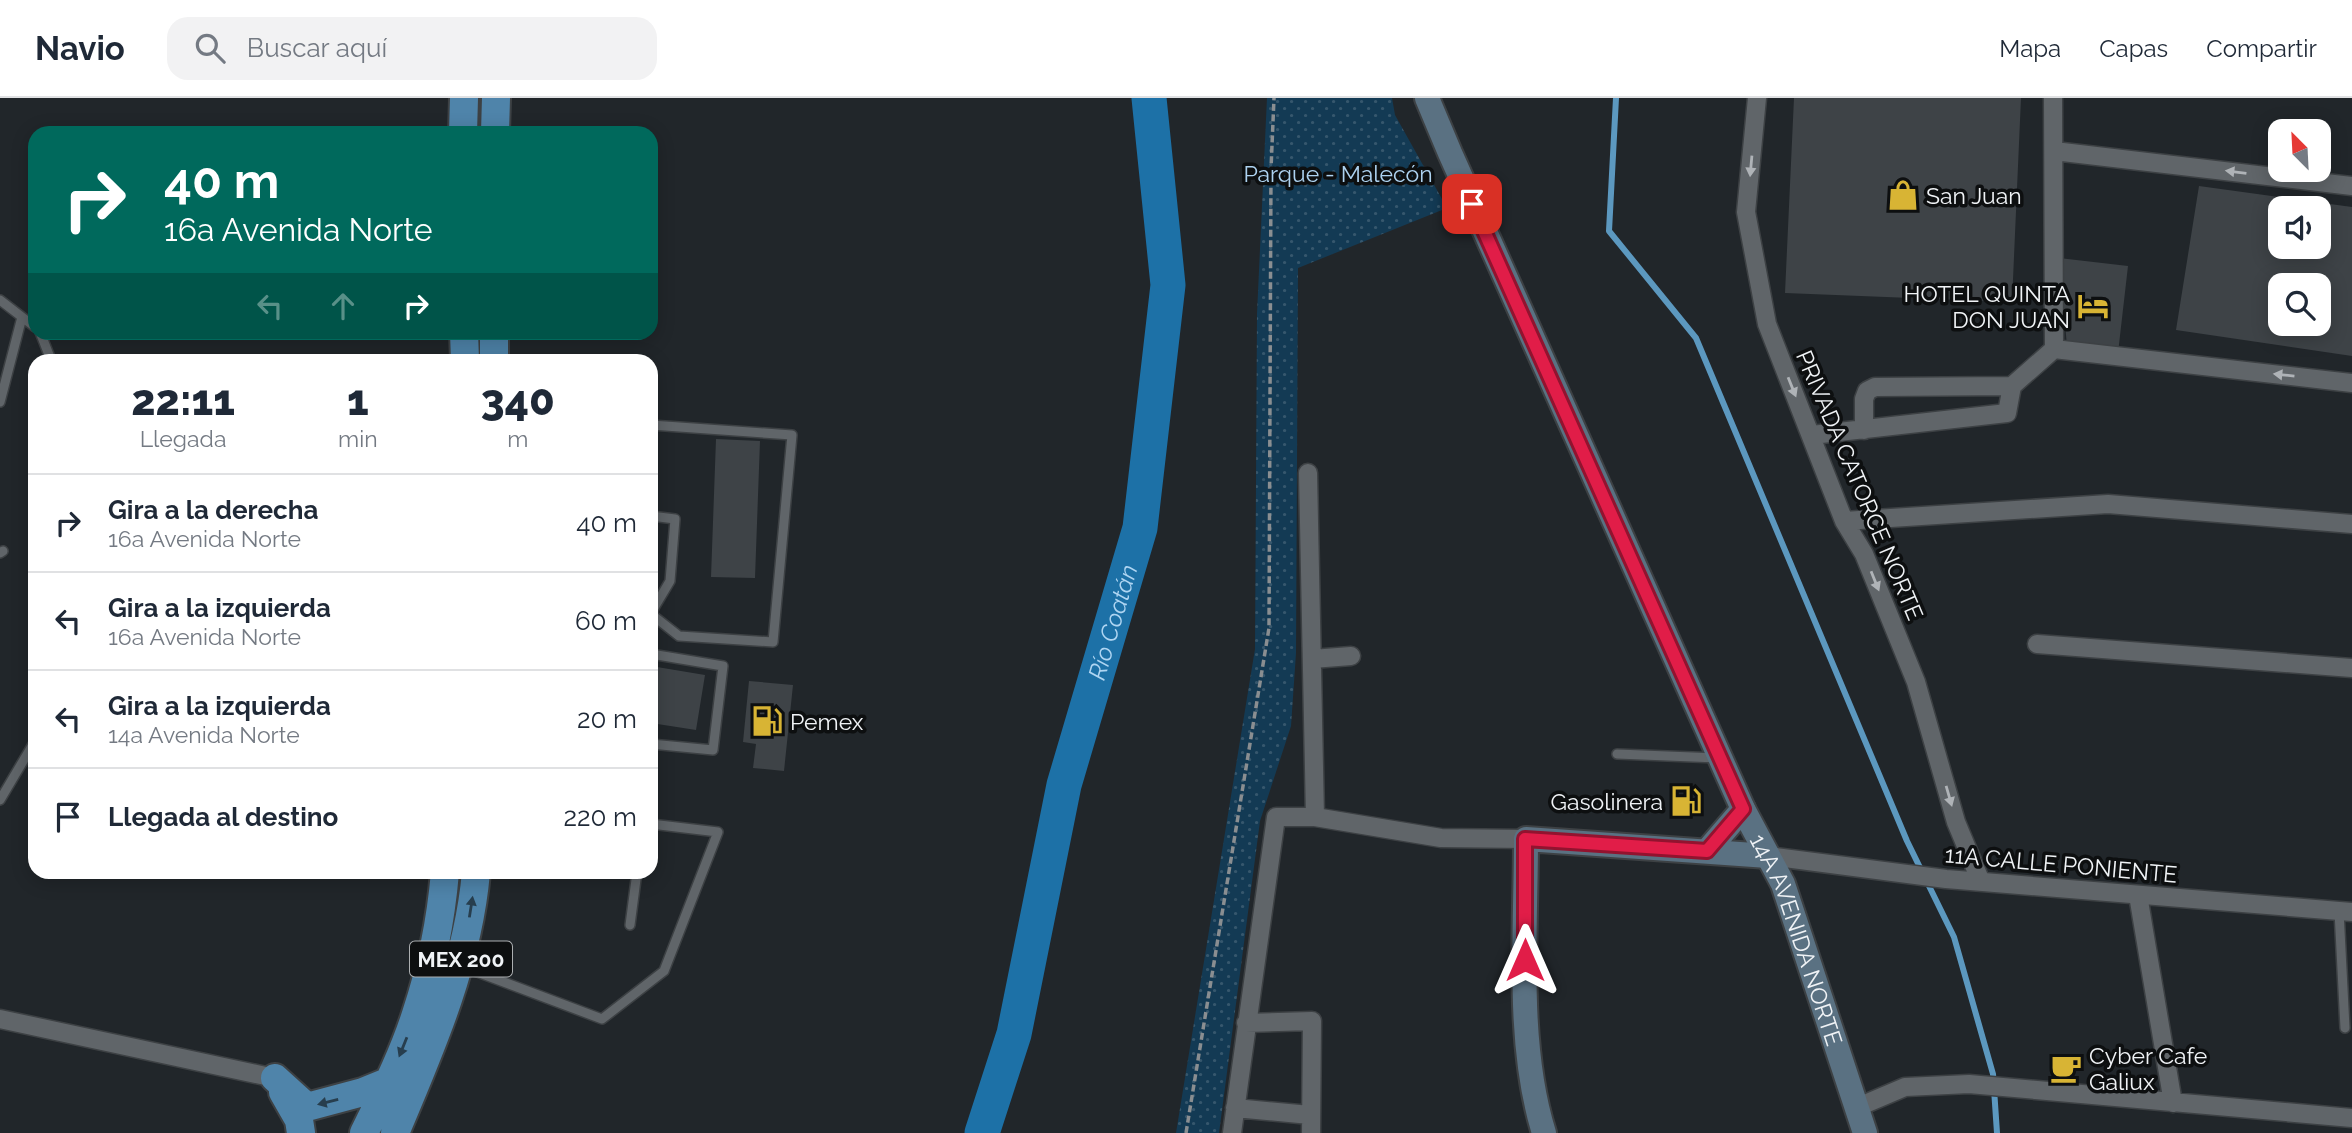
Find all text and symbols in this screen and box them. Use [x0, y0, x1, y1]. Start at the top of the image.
search box [167, 17, 657, 80]
text: Navio [35, 29, 125, 68]
icon: search [191, 29, 229, 67]
text: Buscar aquí [247, 33, 387, 63]
text: Mapa [1999, 34, 2061, 63]
text: Capas [2099, 34, 2168, 63]
text: Compartir [2206, 34, 2317, 63]
north arrow [2268, 119, 2331, 182]
map controls [2268, 119, 2331, 336]
text: 40 m [164, 152, 279, 209]
icon: right [49, 154, 140, 245]
one-way arrow [1745, 155, 1756, 177]
park label: Parque - Malecón [1243, 160, 1433, 187]
one-way arrow [2224, 167, 2246, 178]
pin [1442, 174, 1502, 234]
shop icon: San Juan [1886, 178, 1920, 212]
place label: San Juan [1926, 182, 2022, 209]
icon: arrive [1453, 185, 1491, 223]
button: sound [2268, 196, 2331, 259]
text: 16a Avenida Norte [164, 211, 433, 248]
button: search [2268, 273, 2331, 336]
place label: HOTEL QUINTA DON JUAN [1904, 280, 2070, 333]
icon: left [251, 287, 289, 325]
icon: ahead [324, 287, 362, 325]
icon: right [397, 287, 435, 325]
hotel icon: HOTEL QUINTA DON JUAN [2076, 289, 2110, 323]
street label: PRIVADA CATORCE NORTE [1791, 346, 1929, 624]
one-way arrow [2273, 370, 2295, 381]
text: 22:11 [131, 376, 235, 425]
text: 1 [347, 376, 369, 425]
text: 340 [481, 376, 555, 425]
one-way arrow [1786, 376, 1797, 397]
text: Llegada [140, 425, 226, 452]
text: min [338, 425, 378, 452]
text: m [507, 425, 528, 452]
text: Gira a la derecha [108, 495, 318, 525]
icon: right [49, 504, 87, 542]
text: 40 m [576, 508, 637, 538]
text: 16a Avenida Norte [108, 525, 301, 552]
water label: Río Coatán [1081, 561, 1143, 683]
one-way arrow [1870, 571, 1881, 592]
text: Gira a la izquierda [108, 593, 331, 623]
icon: left [49, 602, 87, 640]
text: 60 m [575, 606, 637, 636]
text: 16a Avenida Norte [108, 623, 301, 650]
text: Gira a la izquierda [108, 691, 331, 721]
icon: left [49, 700, 87, 738]
text: 20 m [577, 704, 637, 734]
fuel station icon: Pemex [750, 704, 784, 738]
place label: Pemex [790, 708, 864, 735]
text: 14a Avenida Norte [108, 721, 300, 748]
fuel station icon: Gasolinera [1669, 784, 1703, 818]
one-way arrow [1944, 786, 1954, 807]
place label: Gasolinera [1550, 788, 1663, 815]
icon: arrive [49, 798, 87, 836]
text: Llegada al destino [108, 802, 338, 832]
text: 220 m [563, 802, 637, 832]
street label: 14A AVENIDA NORTE [1745, 829, 1849, 1049]
street label: 11A CALLE PONIENTE [1944, 840, 2178, 888]
one-way arrow [466, 896, 477, 918]
position arrow [1488, 923, 1562, 997]
road number: MEX 200 [410, 942, 512, 976]
one-way arrow [397, 1037, 408, 1058]
place label: Cyber Cafe Galiux [2089, 1042, 2207, 1095]
cafe icon: Cyber Cafe Galiux [2049, 1051, 2083, 1085]
one-way arrow [317, 1097, 339, 1108]

